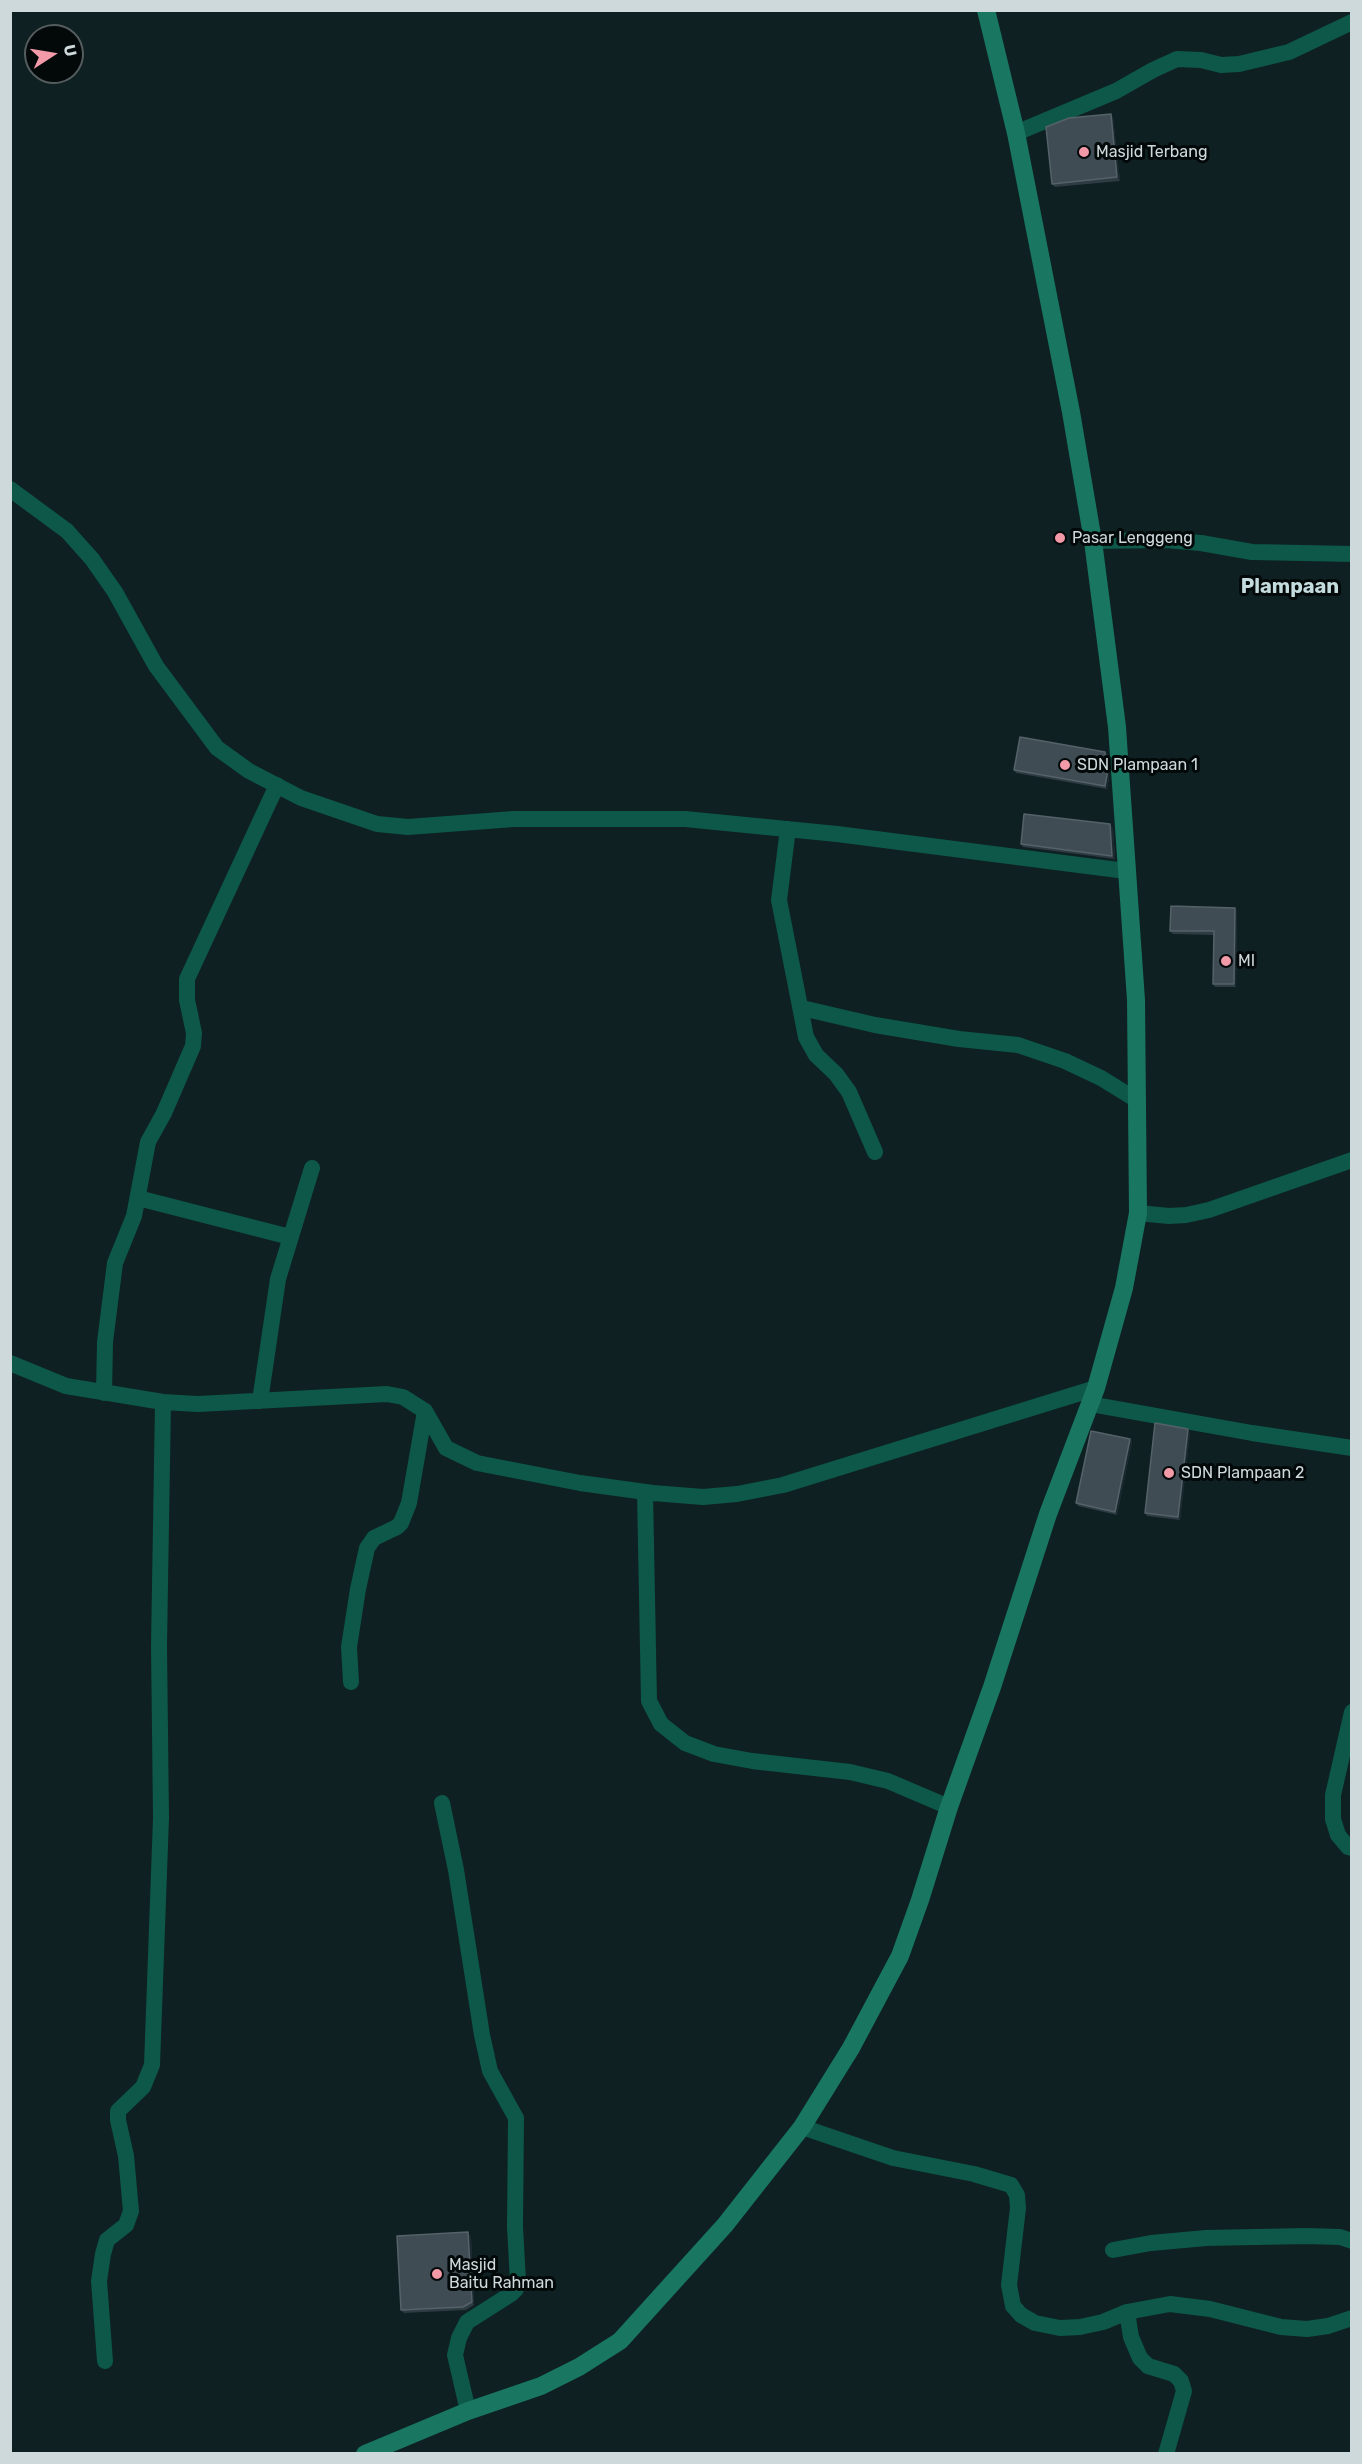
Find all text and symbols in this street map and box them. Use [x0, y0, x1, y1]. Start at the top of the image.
north arrow [24, 24, 84, 84]
text: U [60, 43, 81, 58]
place label: Masjid Terbang [1096, 142, 1207, 162]
marker: Masjid Terbang [1077, 145, 1091, 159]
place label: Pasar Lenggeng [1072, 528, 1193, 548]
marker: Pasar Lenggeng [1053, 531, 1067, 545]
district label: Plampaan [1241, 575, 1339, 599]
place label: SDN Plampaan 1 [1077, 755, 1198, 775]
marker: SDN Plampaan 1 [1058, 758, 1072, 772]
place label: MI [1238, 951, 1255, 971]
marker: MI [1219, 954, 1233, 968]
place label: SDN Plampaan 2 [1181, 1463, 1304, 1483]
marker: SDN Plampaan 2 [1162, 1466, 1176, 1480]
place label: Masjid Baitu Rahman [449, 2255, 554, 2293]
marker: Masjid Baitu Rahman [430, 2267, 444, 2281]

